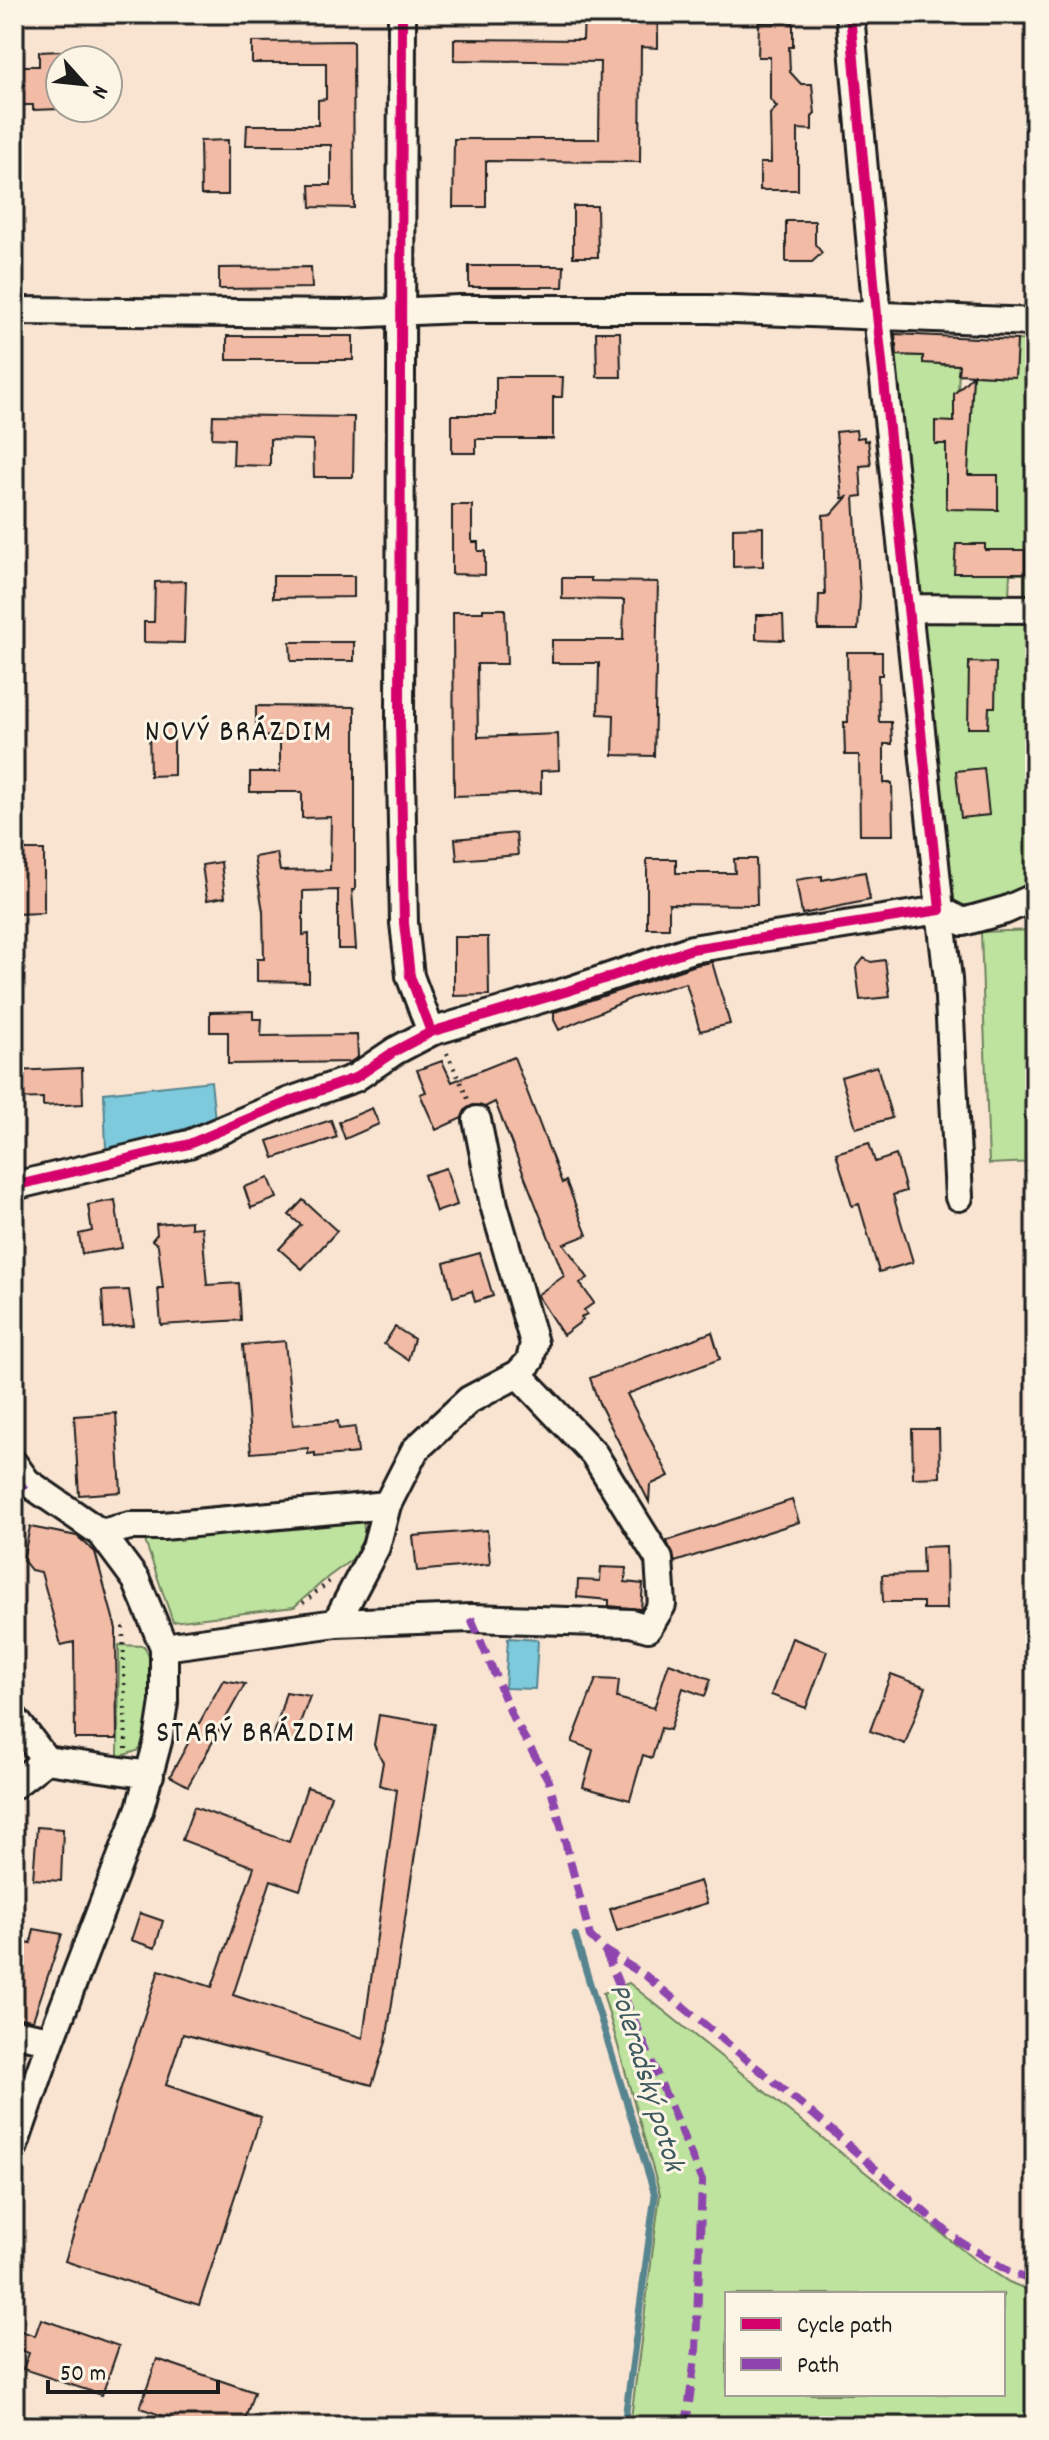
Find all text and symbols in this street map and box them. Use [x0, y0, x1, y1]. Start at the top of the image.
north arrow [44, 44, 124, 124]
text: N [82, 80, 115, 103]
district label: NOVÝ BRÁZDIM [145, 713, 333, 756]
district label: STARÝ BRÁZDIM [156, 1714, 356, 1757]
water label: Poleradský potok [595, 1979, 694, 2180]
legend [725, 2292, 1005, 2396]
text: Cycle path [797, 2310, 892, 2344]
scale bar [48, 2344, 218, 2394]
text: Path [797, 2350, 839, 2384]
text: 50 m [60, 2358, 106, 2392]

